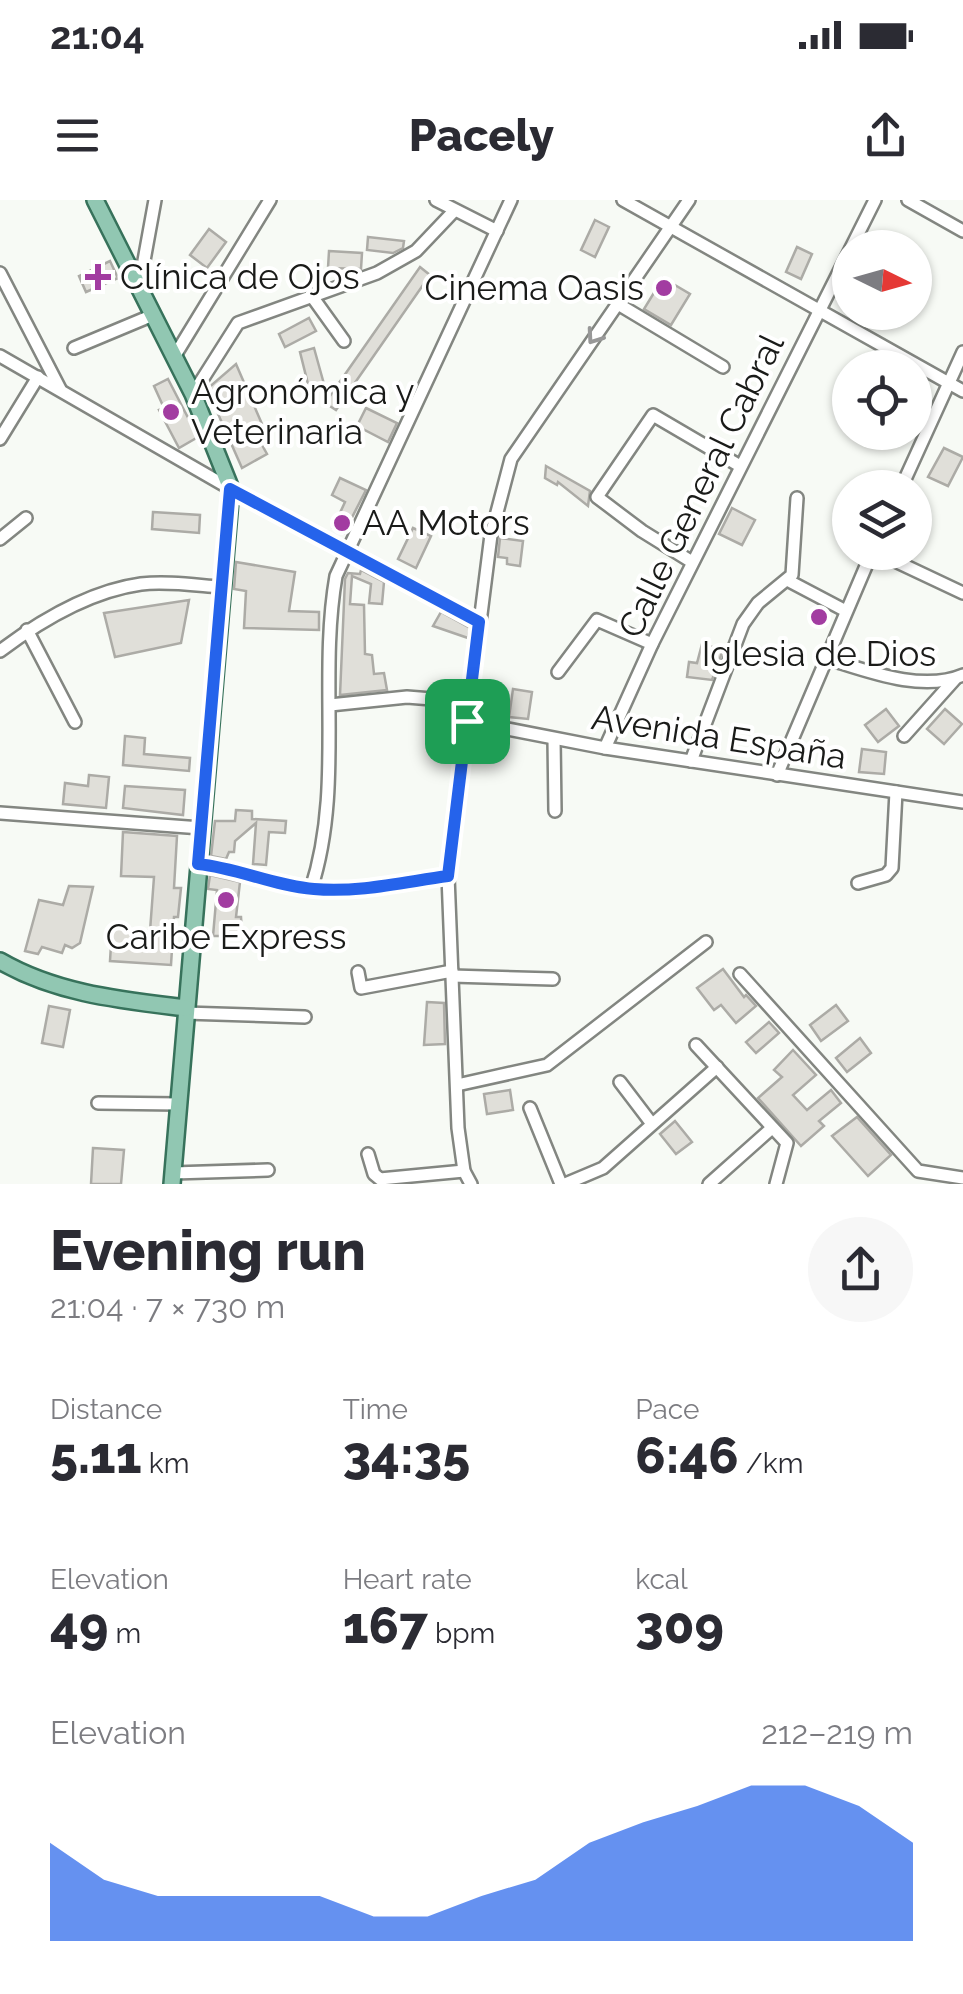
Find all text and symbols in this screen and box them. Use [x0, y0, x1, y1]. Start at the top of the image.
text: 21:04 [50, 13, 145, 58]
icon: menu [50, 108, 105, 163]
icon: share [858, 108, 913, 163]
text: Pacely [409, 109, 554, 162]
north arrow [832, 230, 932, 330]
map controls [832, 230, 932, 570]
place label: Clínica de Ojos [120, 256, 360, 297]
marker: Clínica de Ojos [85, 264, 111, 290]
place label: Cinema Oasis [425, 267, 644, 308]
marker: Cinema Oasis [653, 277, 675, 299]
one-way arrow [588, 326, 606, 344]
street label: Calle General Cabral [609, 327, 792, 644]
button: locate [832, 350, 932, 450]
place label: Agronómica y Veterinaria [191, 371, 415, 452]
marker: Agronómica y Veterinaria [160, 401, 182, 423]
button: layers [832, 470, 932, 570]
place label: AA Motors [362, 502, 530, 543]
marker: AA Motors [331, 512, 353, 534]
marker: Iglesia de Dios [808, 606, 830, 628]
place label: Iglesia de Dios [702, 633, 936, 674]
pin [425, 679, 510, 764]
icon: arrive [440, 694, 495, 749]
street label: Avenida España [589, 696, 849, 777]
marker: Caribe Express [215, 889, 237, 911]
place label: Caribe Express [106, 916, 346, 957]
button: share [808, 1217, 913, 1322]
text: Evening run [50, 1218, 366, 1283]
text: 21:04 · 7 × 730 m [50, 1288, 285, 1325]
text: Distance [50, 1393, 162, 1426]
text: Time [343, 1393, 408, 1426]
text: Pace [635, 1393, 700, 1426]
text: 5.11 [50, 1426, 142, 1485]
text: 34:35 [343, 1426, 470, 1485]
text: 6:46 [635, 1426, 739, 1485]
text: km [142, 1447, 189, 1480]
text: /km [739, 1447, 803, 1480]
text: Elevation [50, 1563, 169, 1596]
text: Heart rate [343, 1563, 472, 1596]
text: kcal [635, 1563, 688, 1596]
text: 49 [50, 1596, 108, 1655]
text: 167 [343, 1596, 428, 1655]
text: 309 [635, 1596, 724, 1655]
text: m [108, 1617, 141, 1650]
text: bpm [428, 1617, 495, 1650]
text: Elevation [50, 1714, 186, 1751]
text: 212–219 m [761, 1714, 913, 1751]

